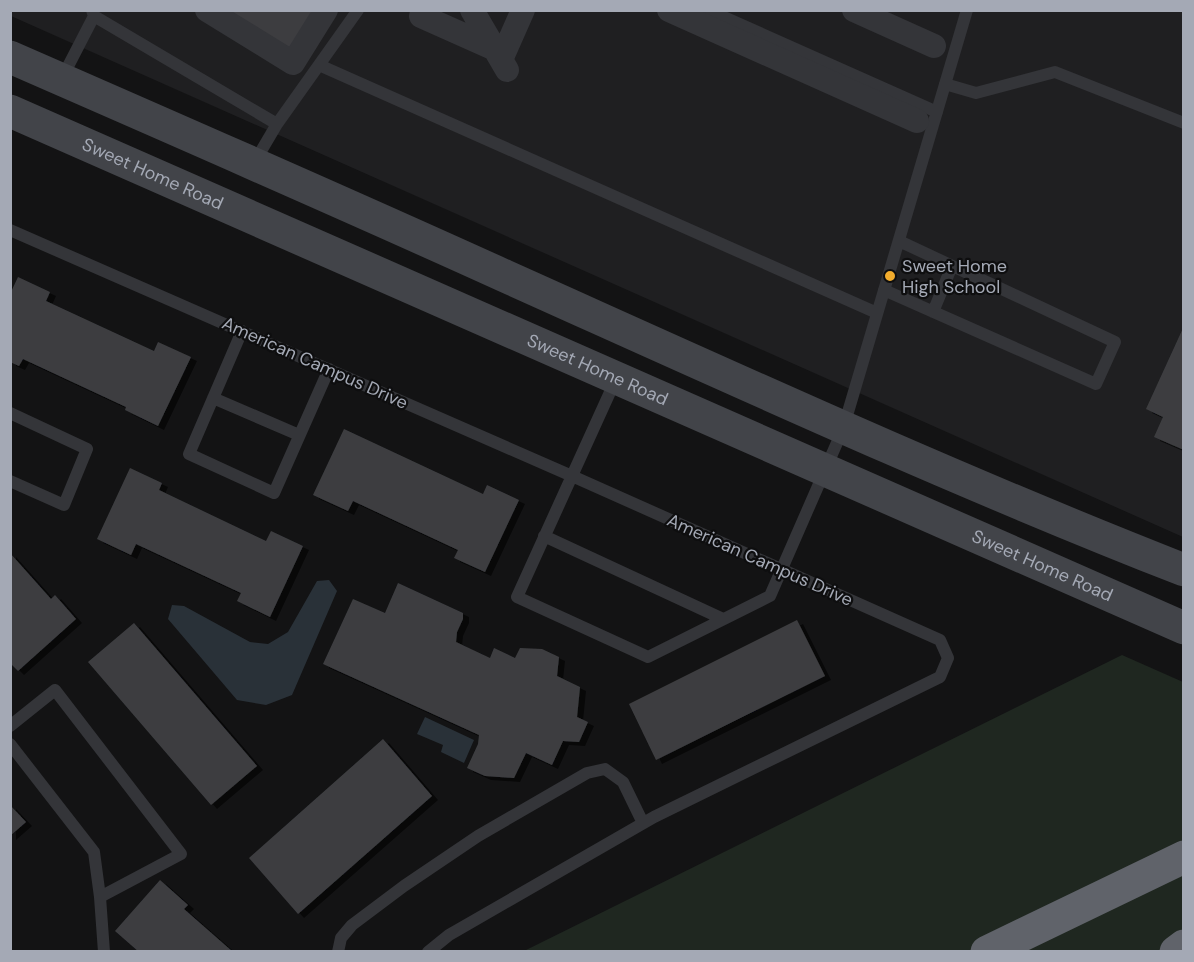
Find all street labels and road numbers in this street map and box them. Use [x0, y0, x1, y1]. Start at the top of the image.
street label: Sweet Home Road [78, 132, 227, 215]
street label: American Campus Drive [218, 311, 412, 415]
street label: Sweet Home Road [523, 328, 672, 411]
street label: American Campus Drive [663, 508, 857, 612]
street label: Sweet Home Road [968, 524, 1117, 607]

